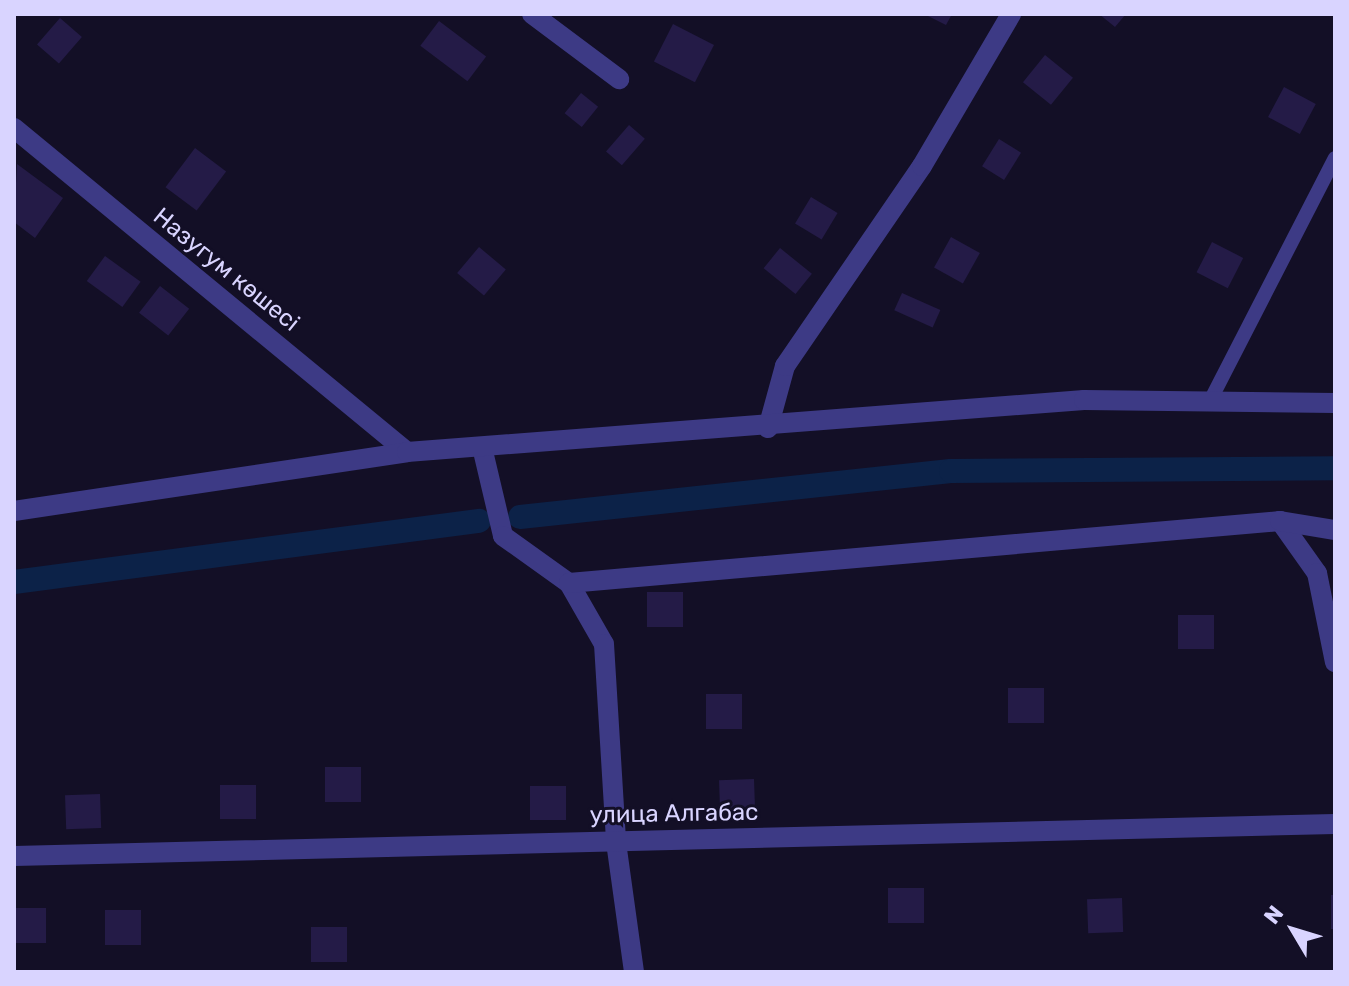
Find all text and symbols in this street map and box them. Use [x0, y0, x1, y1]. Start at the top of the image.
street label: Назугум көшесі [147, 202, 305, 338]
street label: улица Алгабас [589, 798, 759, 830]
north arrow [1253, 890, 1333, 970]
text: N [1258, 900, 1289, 929]

